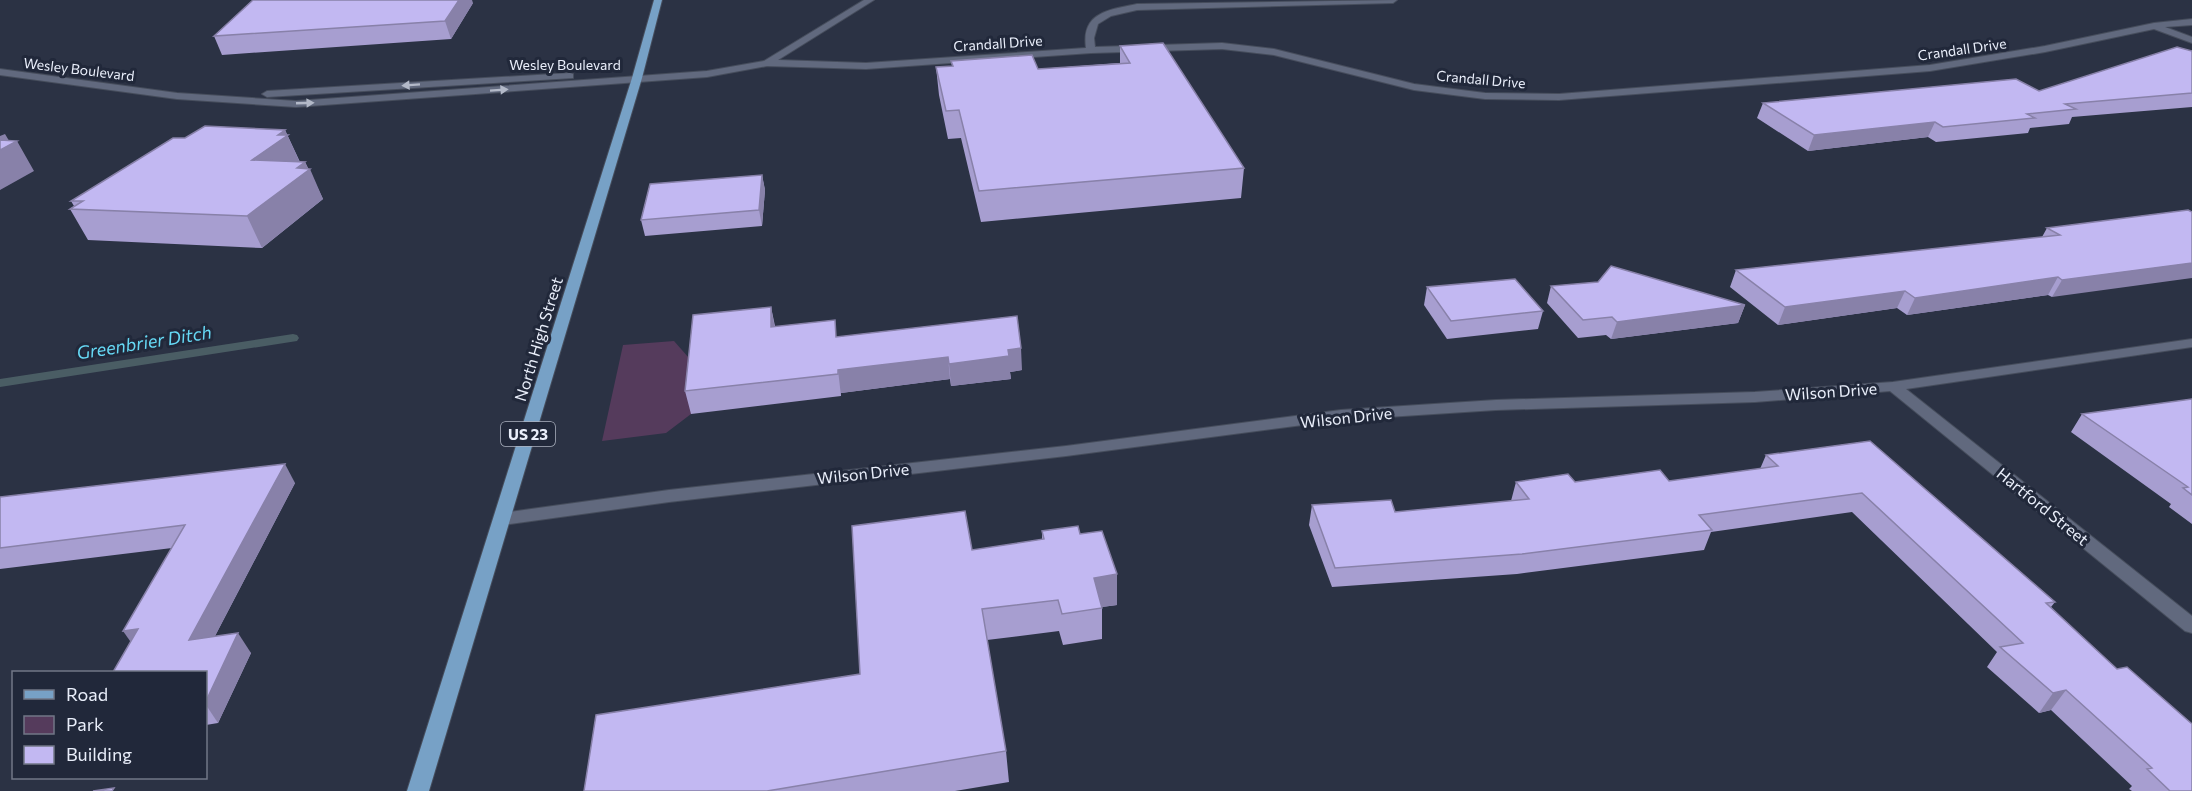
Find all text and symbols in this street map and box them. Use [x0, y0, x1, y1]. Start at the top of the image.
street label: Crandall Drive [953, 31, 1043, 55]
street label: Crandall Drive [1917, 34, 2007, 64]
street label: Wesley Boulevard [23, 54, 135, 84]
street label: Wesley Boulevard [509, 56, 621, 73]
street label: Crandall Drive [1436, 67, 1526, 91]
one-way arrow [402, 80, 421, 90]
one-way arrow [490, 86, 509, 95]
one-way arrow [295, 99, 314, 108]
street label: North High Street [510, 274, 566, 403]
water label: Greenbrier Ditch [75, 320, 213, 364]
street label: Wilson Drive [1784, 378, 1878, 404]
street label: Wilson Drive [1299, 403, 1393, 431]
road number: US 23 [501, 422, 555, 446]
street label: Wilson Drive [816, 459, 910, 487]
street label: Hartford Street [1993, 463, 2093, 549]
legend [12, 671, 207, 779]
text: Road [66, 683, 108, 705]
text: Park [66, 713, 104, 735]
text: Building [66, 743, 132, 765]

